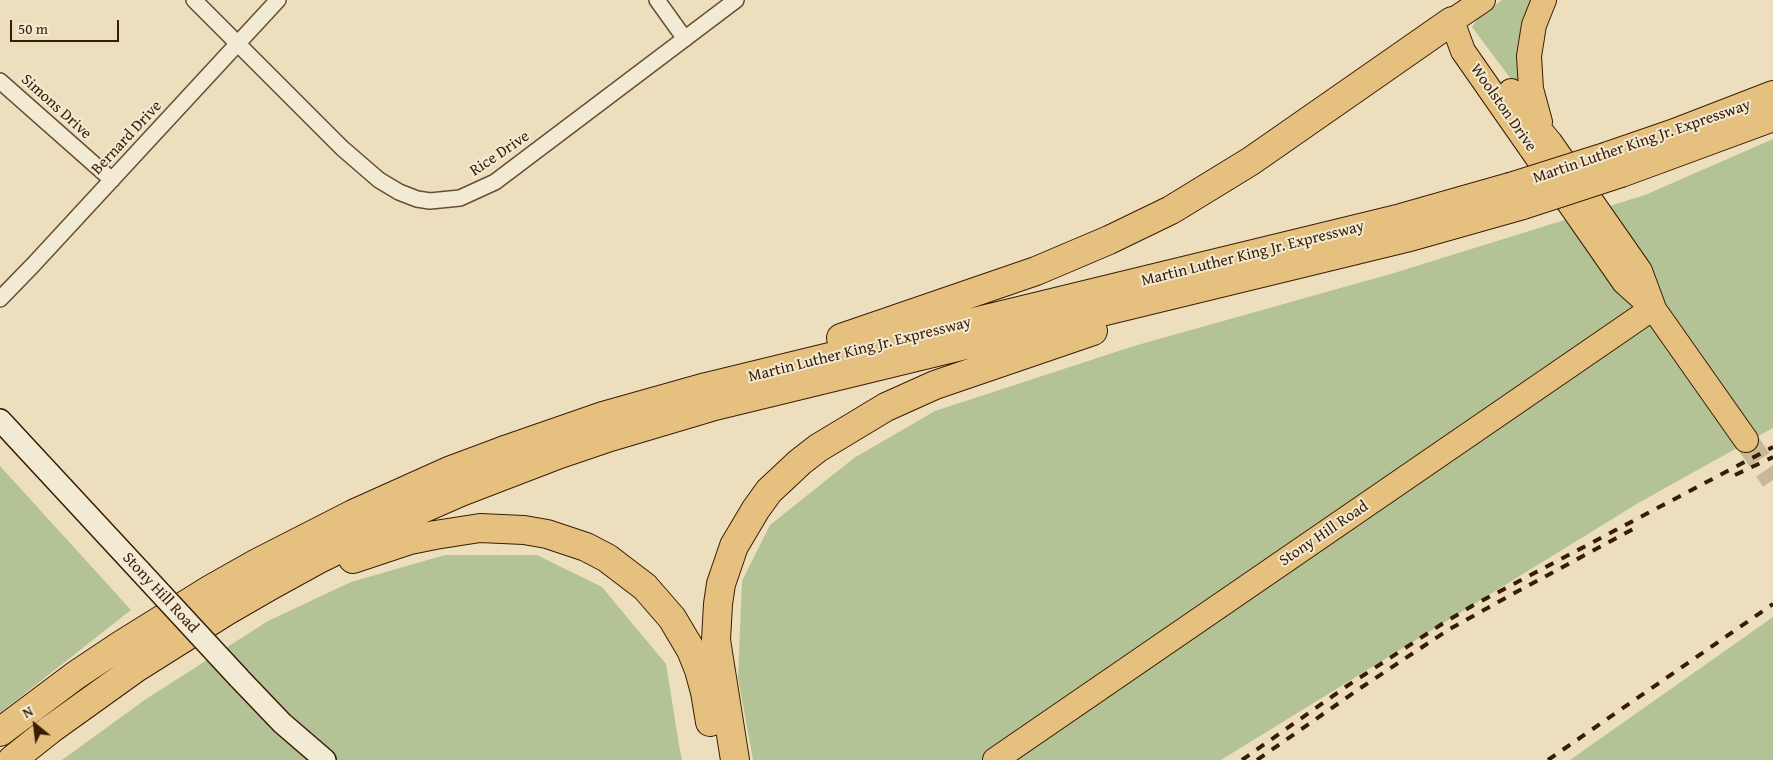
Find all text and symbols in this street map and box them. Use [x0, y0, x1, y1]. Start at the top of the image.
scale bar [12, 10, 121, 42]
text: 50 m [18, 18, 48, 39]
street label: Woolston Drive [1466, 61, 1540, 155]
street label: Simons Drive [17, 70, 95, 144]
street label: Martin Luther King Jr. Expressway [1531, 96, 1753, 188]
street label: Bernard Drive [88, 97, 166, 179]
street label: Rice Drive [467, 127, 533, 181]
street label: Martin Luther King Jr. Expressway [1140, 217, 1366, 291]
street label: Martin Luther King Jr. Expressway [747, 313, 973, 387]
street label: Stony Hill Road [1276, 497, 1372, 571]
street label: Stony Hill Road [118, 549, 202, 637]
north arrow [10, 700, 60, 750]
text: N [19, 701, 37, 723]

